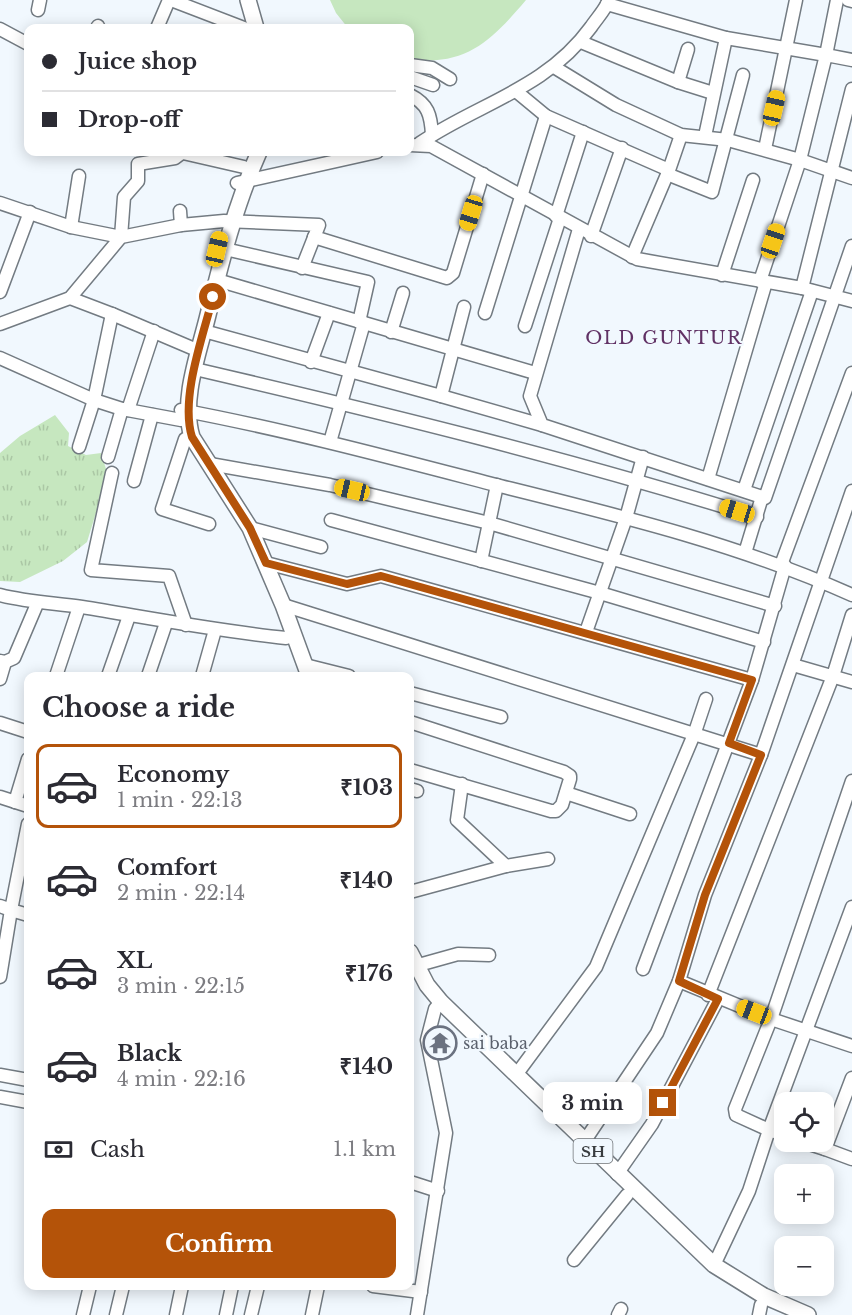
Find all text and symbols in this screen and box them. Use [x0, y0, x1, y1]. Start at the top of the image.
text: Juice shop [78, 48, 197, 75]
car [761, 88, 787, 128]
text: Drop-off [78, 106, 180, 133]
car [457, 193, 485, 233]
car [759, 221, 787, 261]
car [204, 229, 230, 269]
route start [199, 283, 226, 310]
district label: OLD GUNTUR [585, 327, 743, 349]
car [332, 477, 372, 503]
car [717, 497, 757, 525]
text: Choose a ride [42, 691, 235, 724]
icon: car [45, 759, 99, 813]
text: Economy [117, 761, 229, 788]
text: ₹103 [340, 774, 393, 801]
text: 1 min · 22:13 [117, 788, 242, 812]
icon: car [45, 852, 99, 906]
text: Comfort [117, 854, 217, 881]
text: ₹140 [340, 867, 393, 894]
text: 2 min · 22:14 [117, 881, 245, 905]
icon: car [45, 945, 99, 999]
text: XL [117, 947, 152, 974]
text: ₹176 [345, 960, 393, 987]
text: 3 min · 22:15 [117, 974, 245, 998]
car [734, 997, 774, 1027]
temple icon: sai baba [422, 1025, 458, 1061]
place label: sai baba [463, 1033, 528, 1053]
icon: car [45, 1038, 99, 1092]
text: Black [117, 1040, 182, 1067]
text: ₹140 [340, 1053, 393, 1080]
text: 4 min · 22:16 [117, 1067, 246, 1091]
callout: 3 min [543, 1082, 642, 1124]
route end [649, 1089, 676, 1116]
text: 3 min [562, 1091, 623, 1115]
map controls [774, 1092, 834, 1296]
button: locate [774, 1092, 834, 1152]
icon: cash [42, 1133, 75, 1166]
text: Cash [90, 1136, 145, 1163]
text: 1.1 km [333, 1137, 396, 1161]
road number: SH [574, 1139, 612, 1163]
button: + [774, 1164, 834, 1224]
button: Confirm [42, 1209, 396, 1278]
button: − [774, 1236, 834, 1296]

